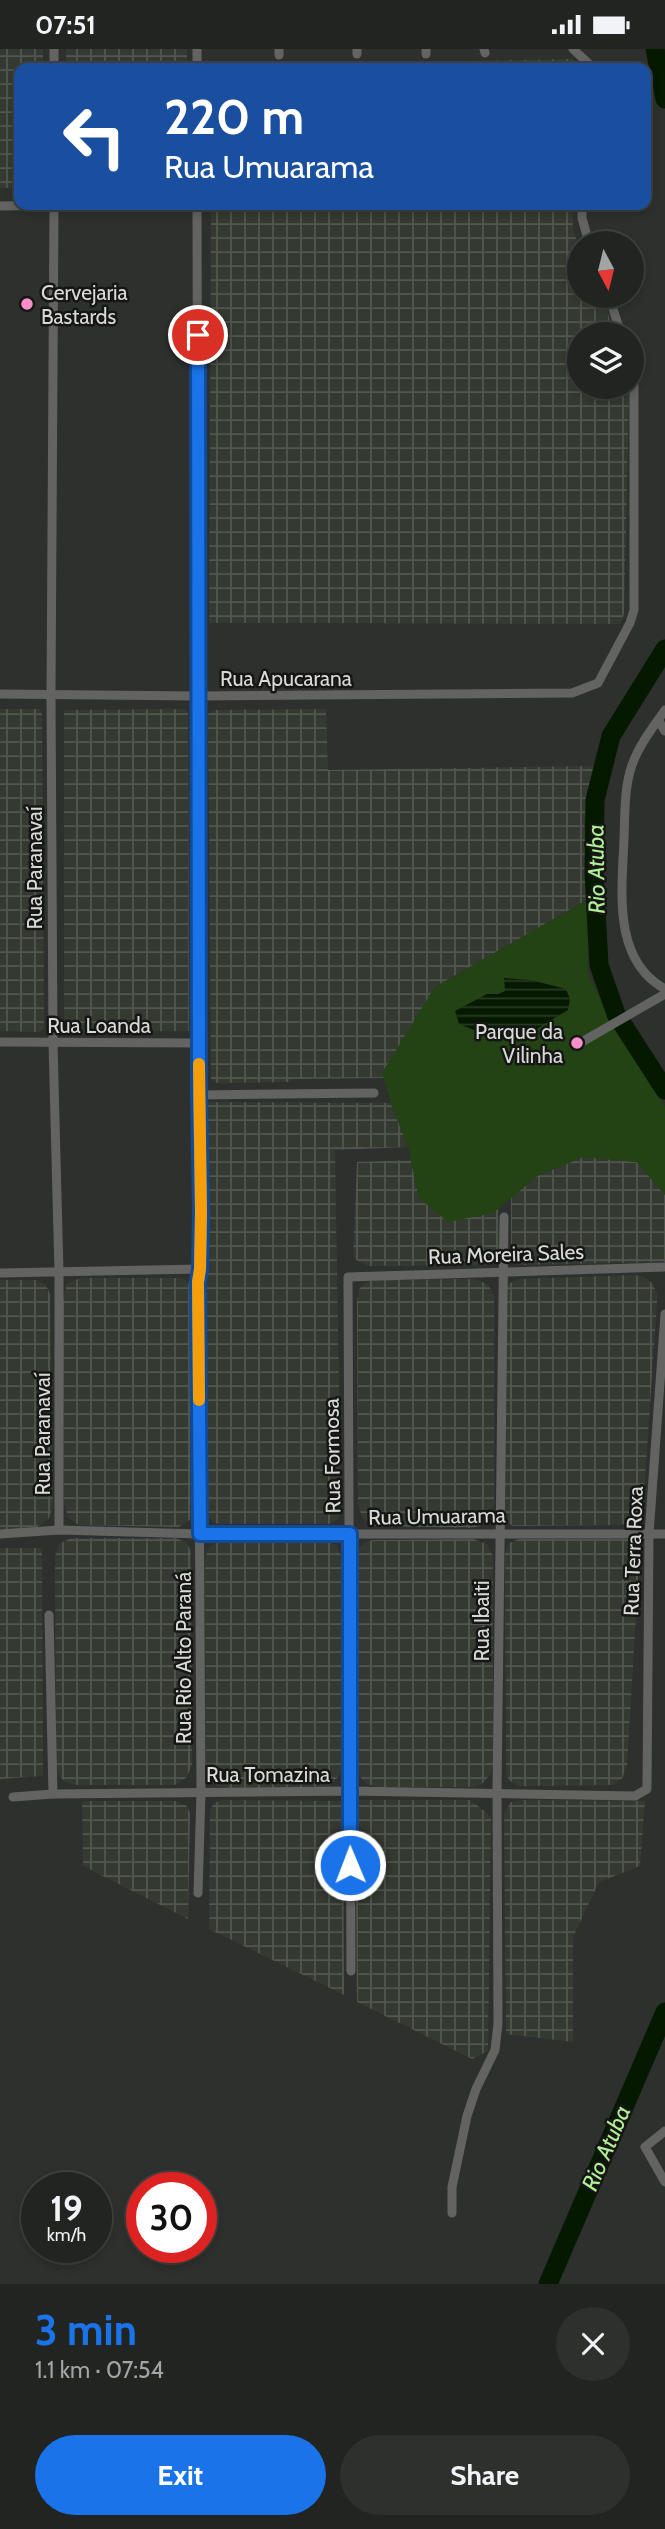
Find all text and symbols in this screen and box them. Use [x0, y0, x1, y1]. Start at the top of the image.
text: 07:51 [35, 9, 96, 41]
text: 220 m [164, 87, 304, 146]
icon: left [49, 91, 140, 182]
text: Rua Umuarama [164, 147, 374, 186]
north arrow [567, 231, 644, 308]
map controls [567, 231, 644, 399]
place label: Cervejaria Bastards [41, 280, 128, 329]
marker: Cervejaria Bastards [19, 296, 35, 312]
pin [168, 305, 228, 365]
icon: arrive [179, 316, 217, 354]
button: layers [567, 322, 644, 399]
street label: Rua Apucarana [220, 666, 352, 691]
street label: Rua Paranavaí [22, 806, 47, 929]
water label: Rio Atuba [581, 824, 611, 914]
street label: Rua Loanda [47, 1013, 151, 1038]
place label: Parque da Vilinha [475, 1019, 563, 1068]
marker: Parque da Vilinha [569, 1035, 585, 1051]
street label: Rua Moreira Sales [428, 1239, 585, 1269]
street label: Rua Paranavaí [30, 1372, 55, 1495]
street label: Rua Formosa [318, 1398, 346, 1514]
street label: Rua Terra Roxa [618, 1486, 648, 1616]
street label: Rua Umuarama [368, 1502, 506, 1530]
street label: Rua Rio Alto Paraná [171, 1572, 196, 1744]
street label: Rua Ibaiti [469, 1580, 494, 1662]
street label: Rua Tomazina [206, 1762, 330, 1787]
position arrow [313, 1828, 387, 1902]
water label: Rio Atuba [576, 2101, 636, 2195]
speed limit sign: 30 [126, 2172, 217, 2263]
text: 19 [50, 2187, 83, 2230]
text: km/h [47, 2224, 86, 2246]
text: 3 min [35, 2304, 137, 2356]
button: close [556, 2307, 630, 2381]
text: 1.1 km · 07:54 [35, 2356, 164, 2384]
button: Exit [35, 2435, 326, 2515]
button: Share [340, 2435, 630, 2515]

